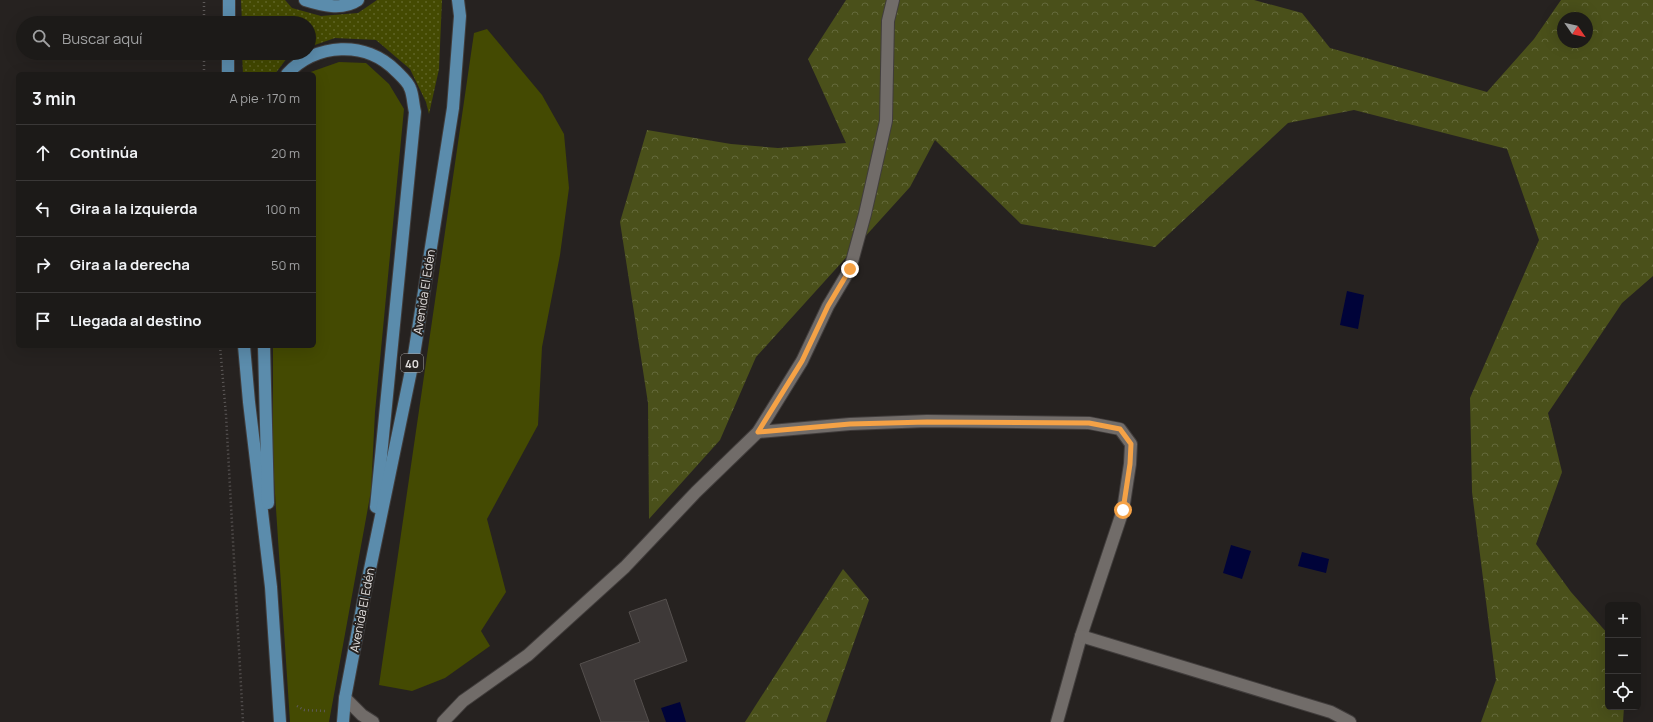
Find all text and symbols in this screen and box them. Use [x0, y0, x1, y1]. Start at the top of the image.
north arrow [1557, 12, 1593, 48]
search box [16, 16, 316, 60]
icon: search [30, 27, 52, 49]
text: Buscar aquí [62, 28, 143, 49]
text: 3 min [32, 87, 76, 110]
text: A pie · 170 m [230, 89, 300, 107]
icon: ahead [32, 142, 54, 164]
text: Continúa [70, 142, 138, 163]
text: 20 m [271, 144, 300, 162]
icon: left [32, 198, 54, 220]
text: Gira a la izquierda [70, 198, 197, 219]
text: 100 m [265, 200, 300, 218]
street label: Avenida El Edén [409, 248, 439, 336]
icon: right [32, 254, 54, 276]
text: Gira a la derecha [70, 254, 190, 275]
text: 50 m [271, 256, 300, 274]
route end [841, 260, 859, 278]
icon: arrive [32, 310, 54, 332]
text: Llegada al destino [70, 310, 202, 331]
road number: 40 [401, 354, 423, 372]
route start [1114, 501, 1132, 519]
street label: Avenida El Edén [345, 566, 379, 654]
map controls [1605, 602, 1641, 710]
button: + [1605, 602, 1641, 638]
button: − [1605, 638, 1641, 674]
button: locate [1605, 674, 1641, 710]

